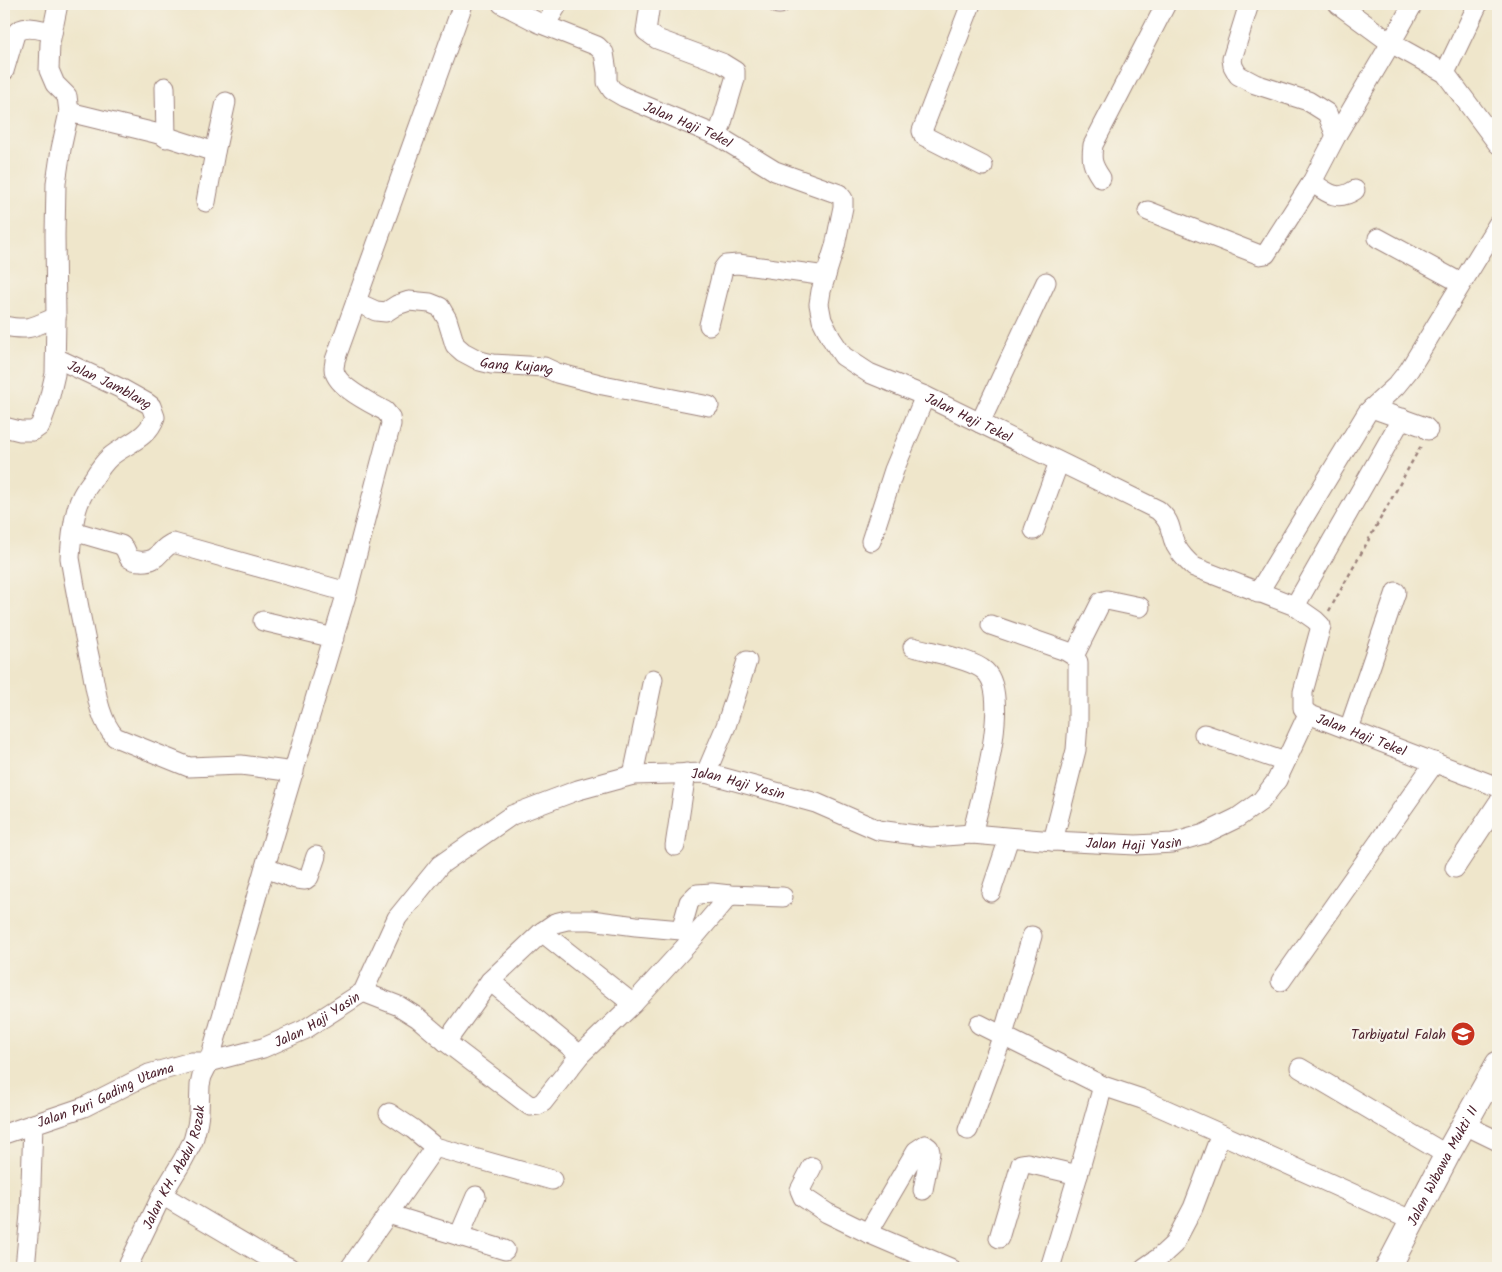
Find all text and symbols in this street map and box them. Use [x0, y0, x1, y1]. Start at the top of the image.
street label: Jalan Haji Tekel [640, 96, 737, 154]
street label: Gang Kujang [477, 351, 557, 382]
street label: Jalan Jamblang [64, 355, 157, 415]
street label: Jalan Haji Tekel [921, 388, 1016, 449]
street label: Jalan Haji Tekel [1313, 708, 1410, 763]
street label: Jalan Haji Yasin [691, 763, 787, 806]
street label: Jalan Haji Yasin [1085, 831, 1185, 857]
street label: Jalan Haji Yasin [271, 987, 365, 1054]
school or university icon: Tarbiyatul Falah [1450, 1021, 1476, 1047]
place label: Tarbiyatul Falah [1351, 1024, 1446, 1046]
street label: Jalan Puri Gading Utama [34, 1057, 177, 1134]
street label: Jalan Wibawa Mukti II [1402, 1102, 1485, 1230]
street label: Jalan KH. Abdul Rozak [137, 1104, 211, 1233]

